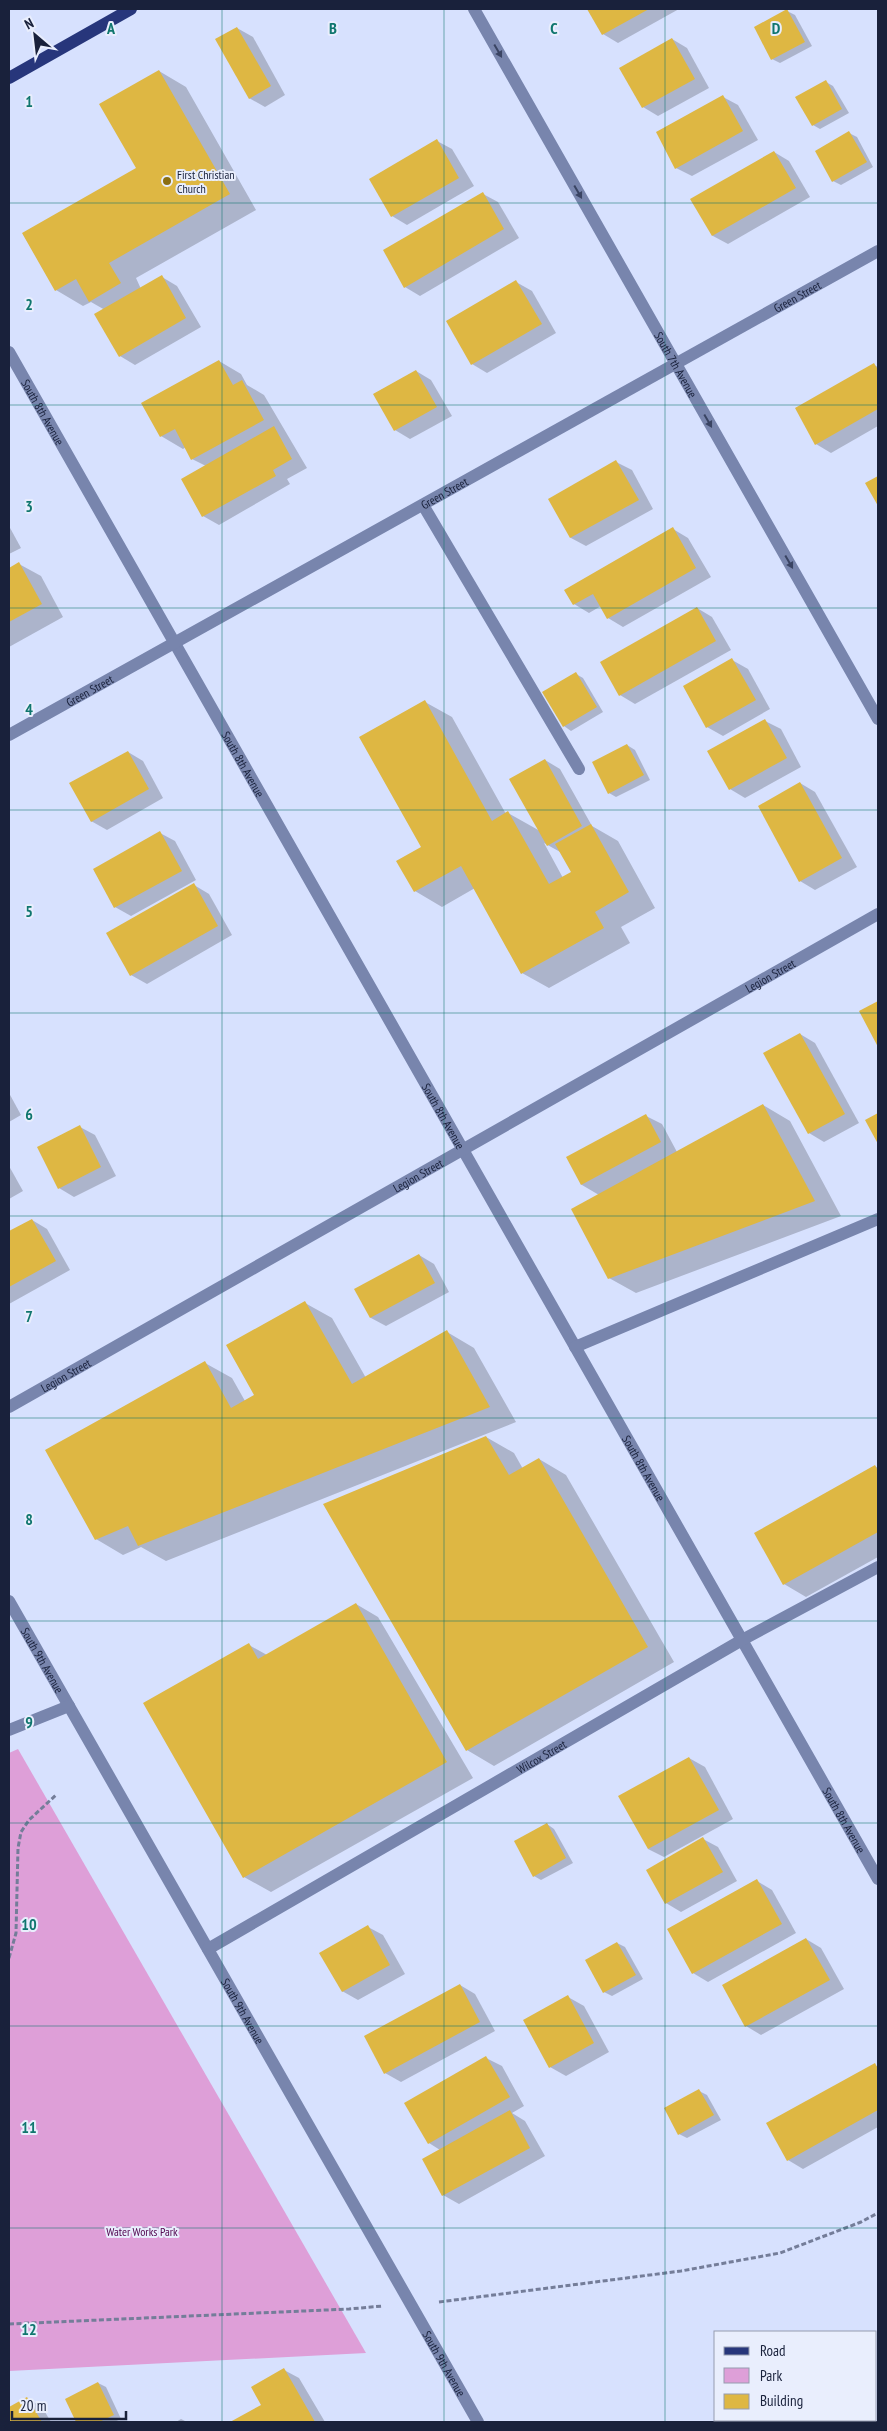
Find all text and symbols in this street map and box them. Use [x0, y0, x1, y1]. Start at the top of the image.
north arrow [10, 10, 60, 60]
text: N [21, 14, 36, 33]
text: A [106, 18, 116, 38]
text: B [329, 18, 337, 38]
text: C [550, 18, 558, 38]
text: D [772, 18, 781, 38]
one-way arrow [494, 44, 502, 59]
text: 1 [25, 91, 33, 111]
place label: First Christian Church [177, 167, 234, 196]
marker: First Christian Church [161, 175, 173, 187]
one-way arrow [574, 186, 583, 199]
street label: Green Street [771, 277, 824, 315]
text: 2 [25, 294, 33, 314]
street label: South 7th Avenue [652, 329, 701, 400]
street label: South 8th Avenue [18, 376, 68, 448]
one-way arrow [704, 414, 713, 428]
street label: Green Street [418, 473, 471, 512]
text: 3 [25, 496, 33, 516]
one-way arrow [785, 555, 793, 570]
street label: Green Street [63, 671, 116, 709]
text: 4 [25, 699, 33, 719]
street label: South 8th Avenue [219, 728, 268, 800]
text: 5 [25, 901, 33, 921]
street label: Legion Street [742, 955, 798, 995]
street label: South 8th Avenue [419, 1080, 468, 1152]
text: 6 [25, 1104, 33, 1124]
street label: Legion Street [390, 1155, 446, 1195]
text: 7 [25, 1306, 33, 1326]
street label: Legion Street [38, 1354, 94, 1395]
street label: South 8th Avenue [619, 1432, 669, 1504]
text: 8 [25, 1509, 33, 1529]
street label: South 9th Avenue [18, 1624, 67, 1696]
text: 9 [25, 1712, 33, 1732]
street label: Wilcox Street [514, 1736, 569, 1776]
street label: South 8th Avenue [820, 1784, 869, 1856]
text: 10 [21, 1914, 37, 1934]
street label: South 9th Avenue [218, 1975, 268, 2046]
text: 11 [21, 2117, 37, 2137]
park label: Water Works Park [106, 2224, 178, 2239]
text: 12 [21, 2319, 37, 2339]
street label: South 9th Avenue [420, 2328, 469, 2399]
legend [714, 2331, 877, 2421]
text: Road [760, 2341, 786, 2360]
text: Park [760, 2366, 782, 2385]
scale bar [12, 2388, 126, 2420]
text: Building [760, 2391, 803, 2410]
text: 20 m [20, 2396, 46, 2415]

